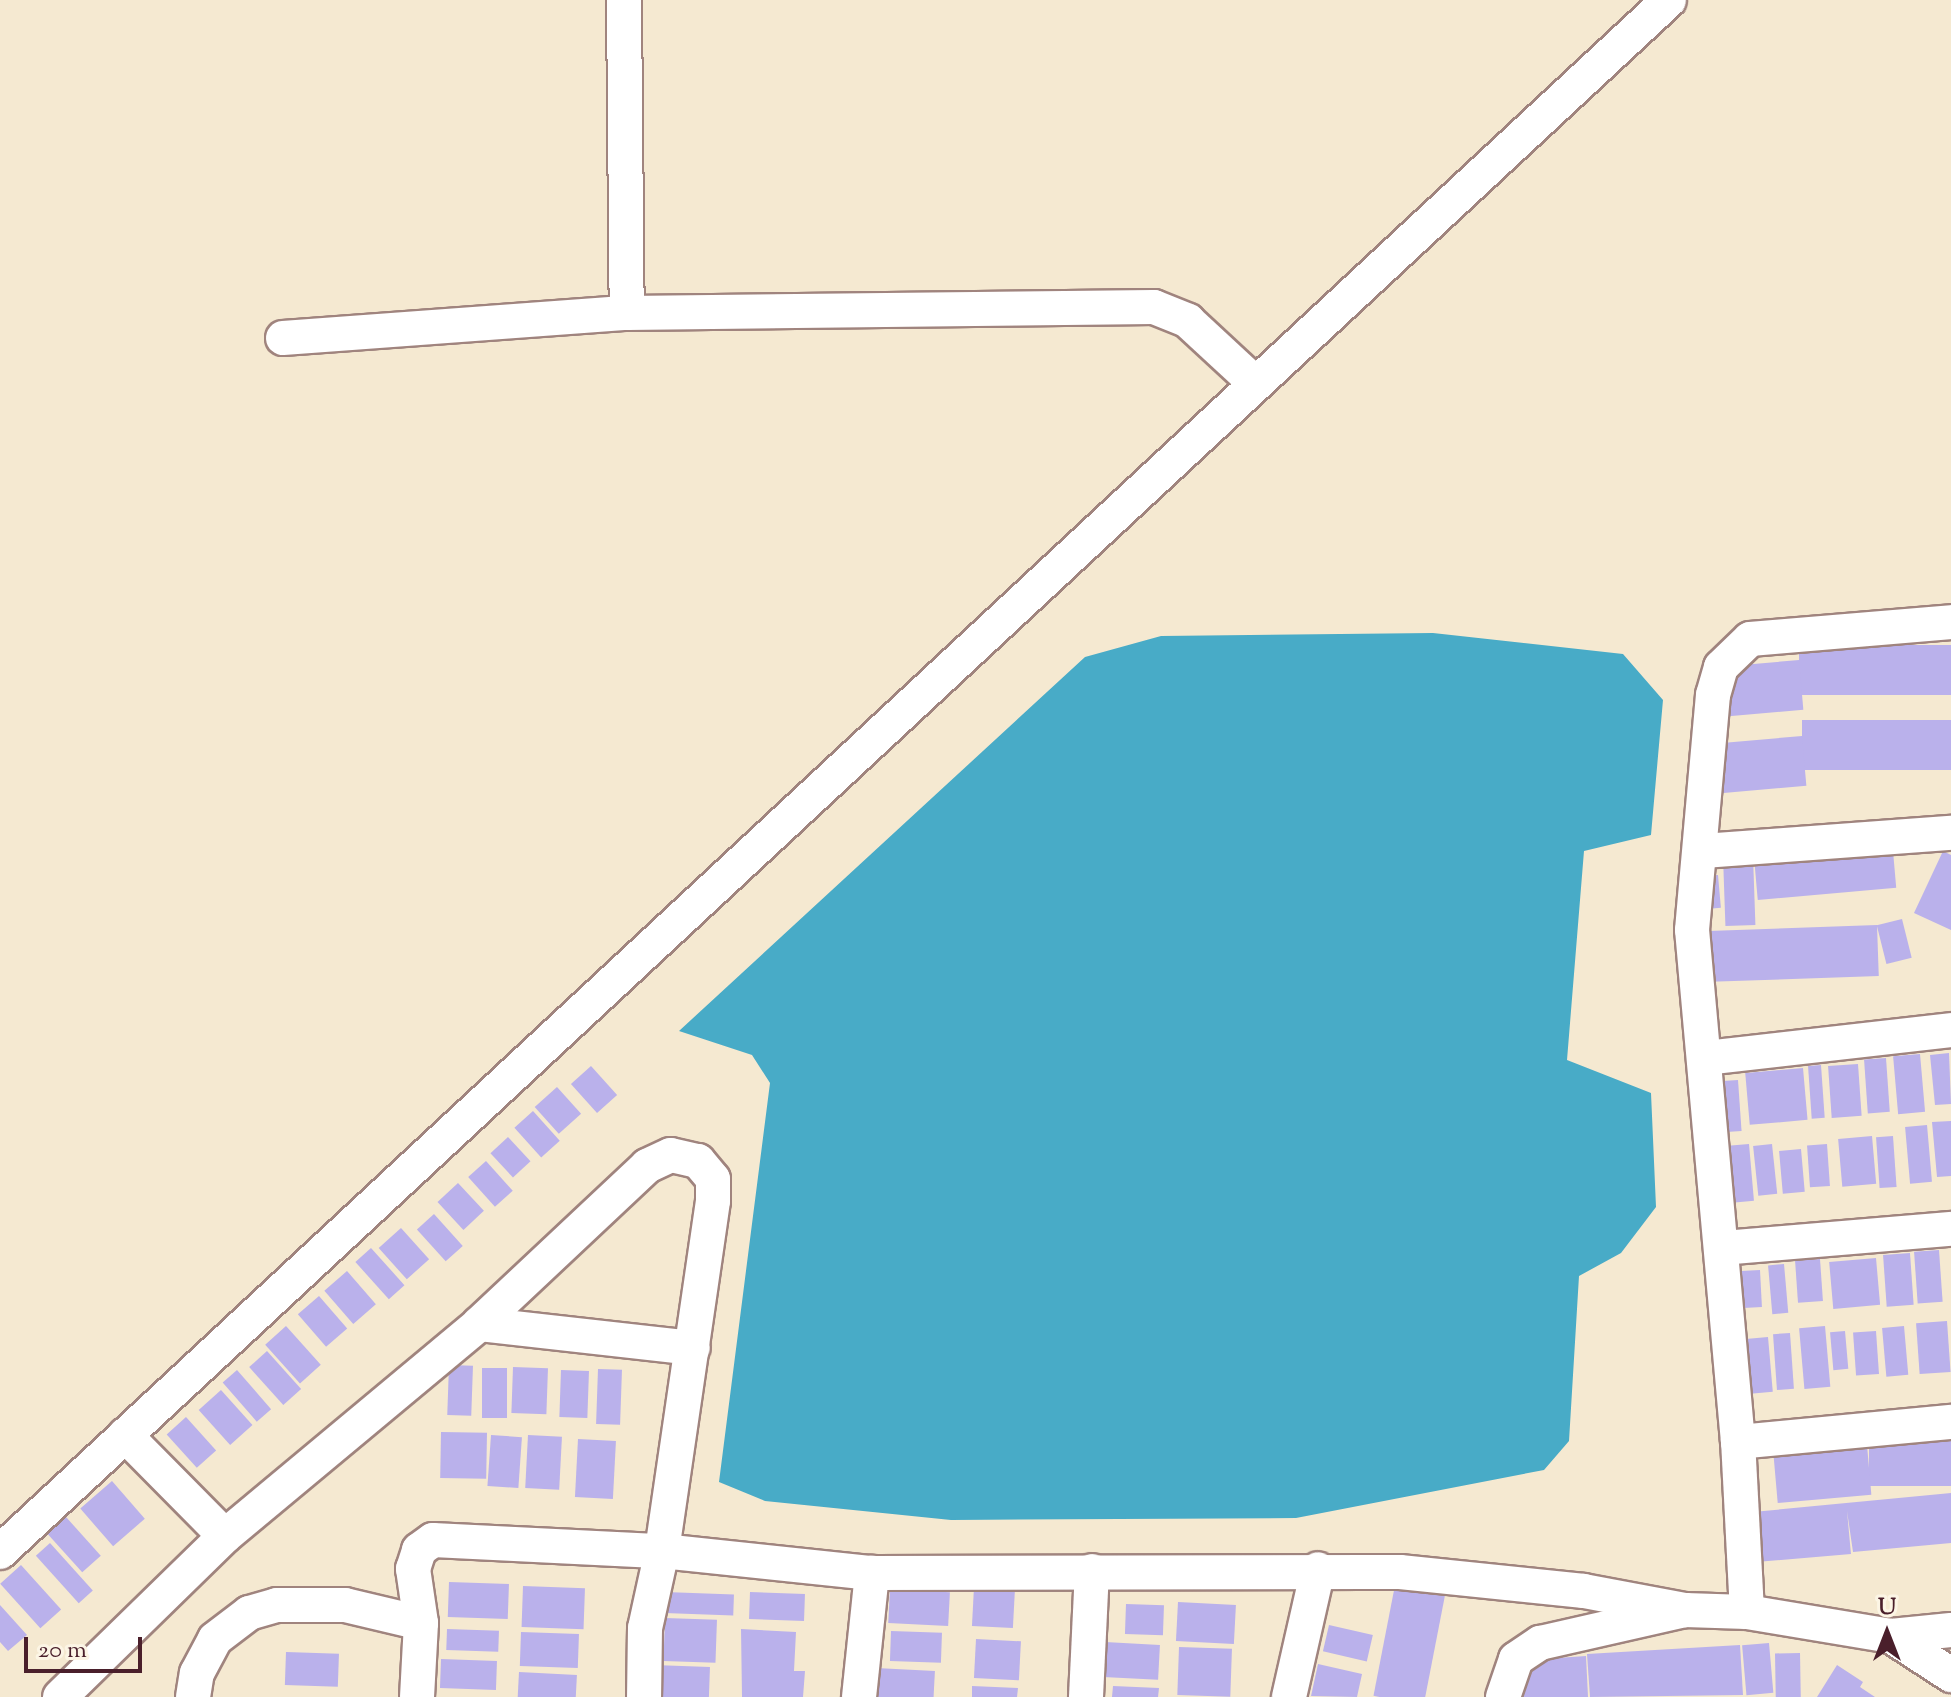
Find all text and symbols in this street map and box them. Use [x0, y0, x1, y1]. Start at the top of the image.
north arrow [1847, 1593, 1927, 1673]
text: U [1878, 1593, 1896, 1625]
scale bar [28, 1621, 146, 1671]
text: 20 m [38, 1634, 87, 1668]

